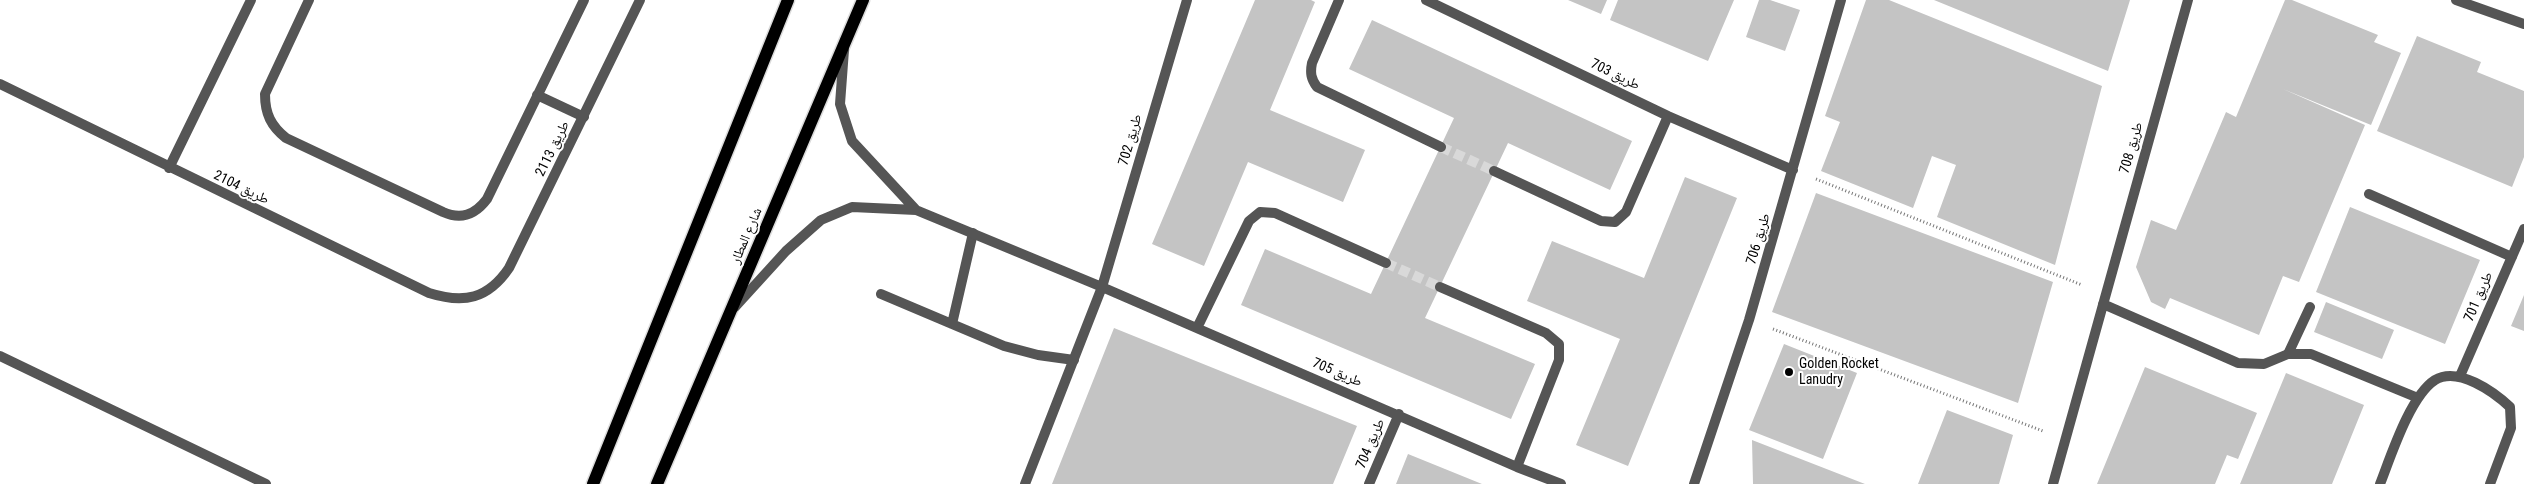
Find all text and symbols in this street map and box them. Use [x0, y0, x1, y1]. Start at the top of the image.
street label: طريق 703 [1588, 56, 1642, 94]
street label: طريق 702 [1116, 112, 1146, 168]
street label: طريق 2113 [532, 119, 574, 179]
street label: طريق 708 [2117, 120, 2147, 176]
street label: طريق 2104 [211, 167, 271, 209]
street label: شارع المطار [728, 205, 766, 267]
street label: طريق 706 [1743, 211, 1775, 267]
street label: طريق 701 [2461, 269, 2497, 325]
street label: طريق 705 [1309, 355, 1365, 391]
place label: Golden Rocket Lanudry [1799, 356, 1879, 388]
marker: Golden Rocket Lanudry [1783, 366, 1795, 378]
street label: طريق 704 [1353, 416, 1389, 472]

